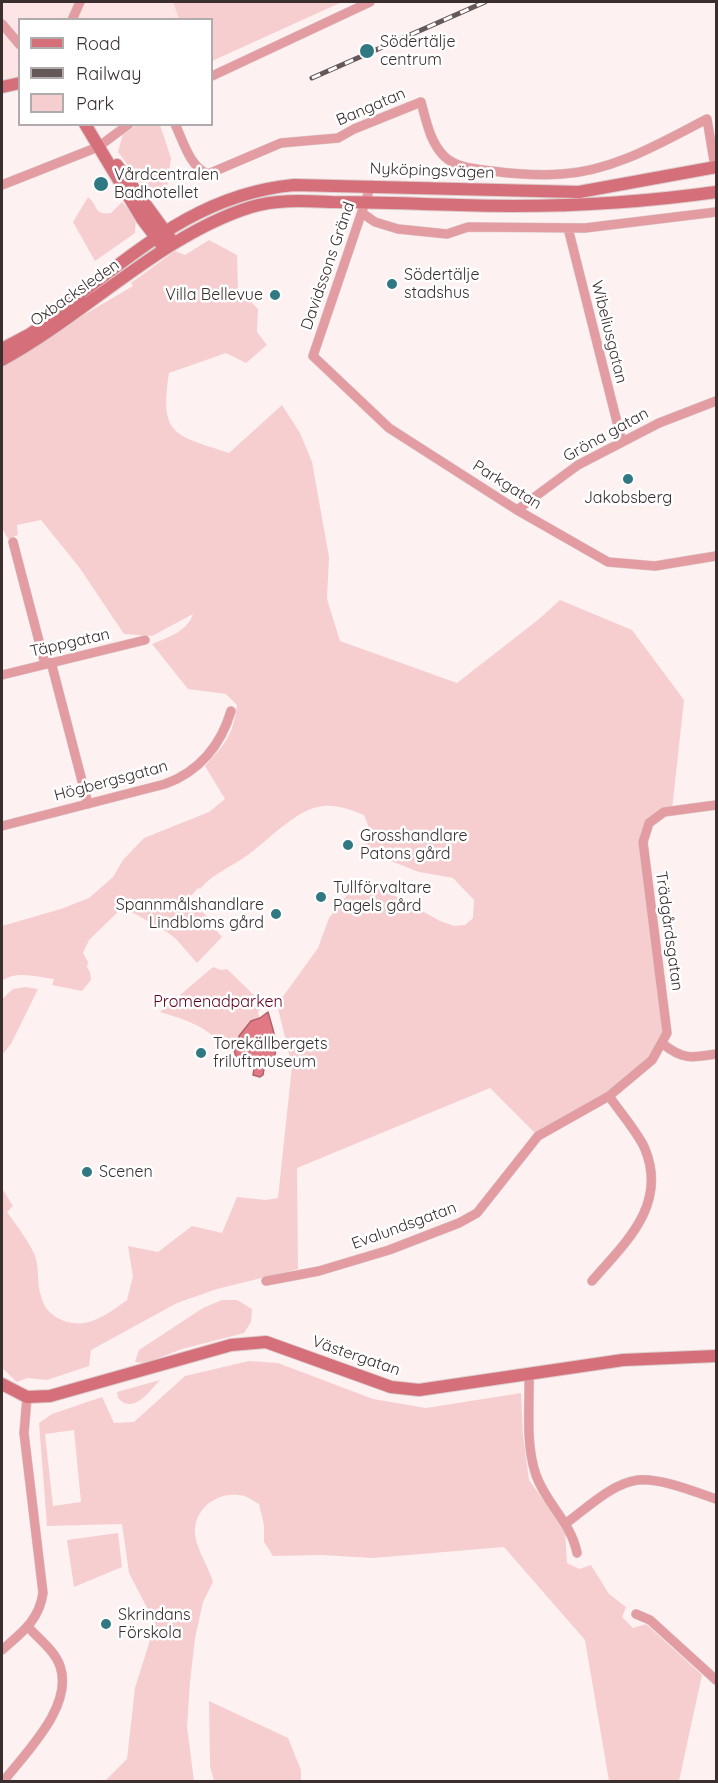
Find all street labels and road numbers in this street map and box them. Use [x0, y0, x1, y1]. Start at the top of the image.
street label: Bangatan [333, 84, 409, 130]
street label: Nyköpingsvägen [369, 159, 495, 183]
street label: Davidssons Gränd [297, 199, 359, 333]
street label: Oxbacksleden [27, 255, 123, 331]
street label: Wibeliusgatan [587, 279, 631, 385]
street label: Gröna gatan [560, 404, 652, 466]
street label: Parkgatan [469, 456, 545, 514]
street label: Täppgatan [28, 625, 112, 661]
street label: Högbergsgatan [52, 757, 170, 805]
street label: Trädgårdsgatan [651, 870, 687, 992]
street label: Evalundsgatan [349, 1198, 459, 1254]
street label: Västergatan [309, 1332, 403, 1380]

